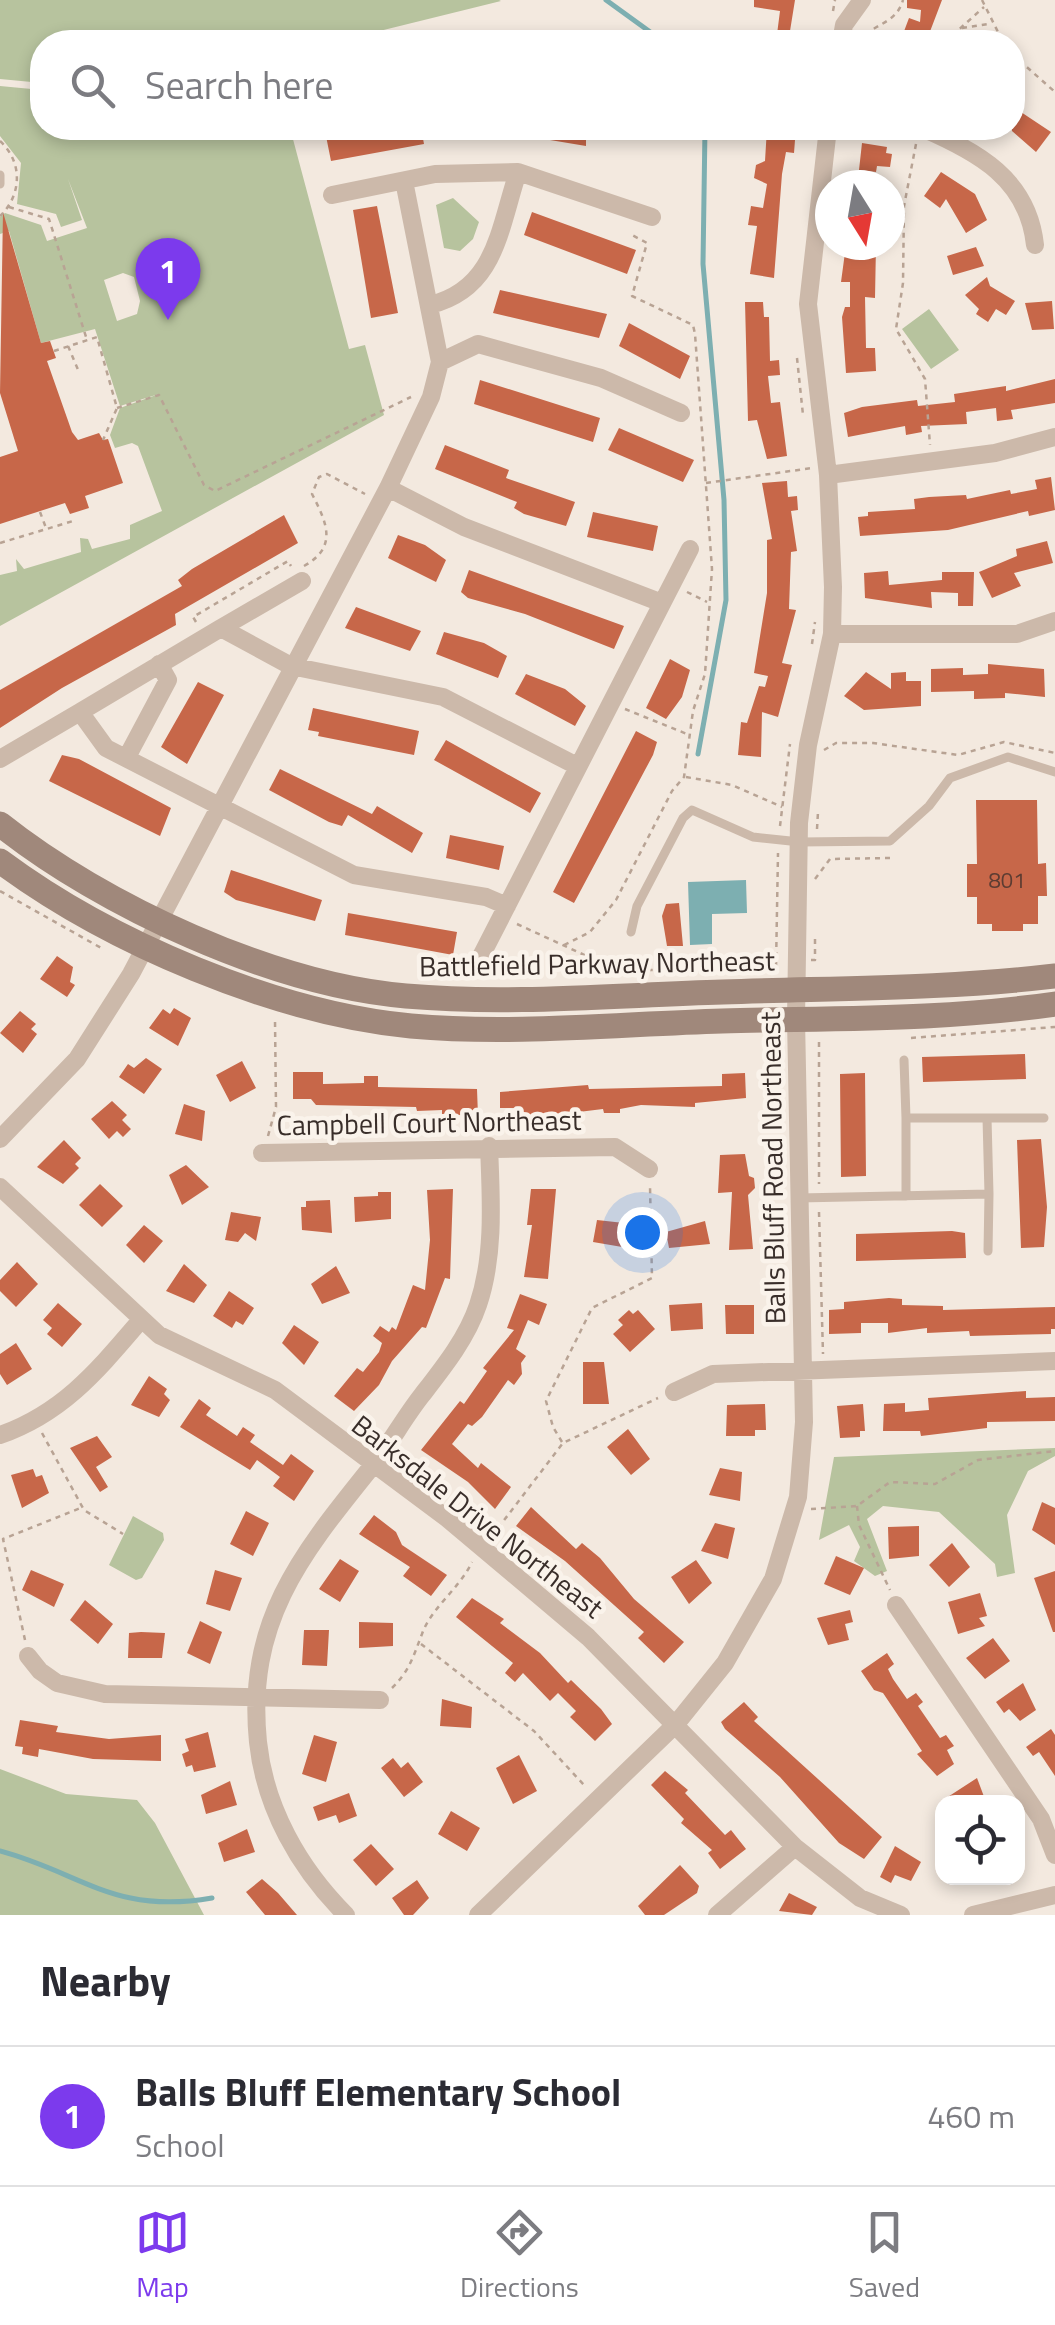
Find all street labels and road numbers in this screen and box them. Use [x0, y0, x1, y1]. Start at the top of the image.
street label: Battlefield Parkway Northeast [419, 938, 776, 988]
street label: Balls Bluff Road Northeast [748, 1011, 796, 1325]
street label: Campbell Court Northeast [276, 1098, 582, 1146]
street label: Barksdale Drive Northeast [343, 1404, 613, 1628]

